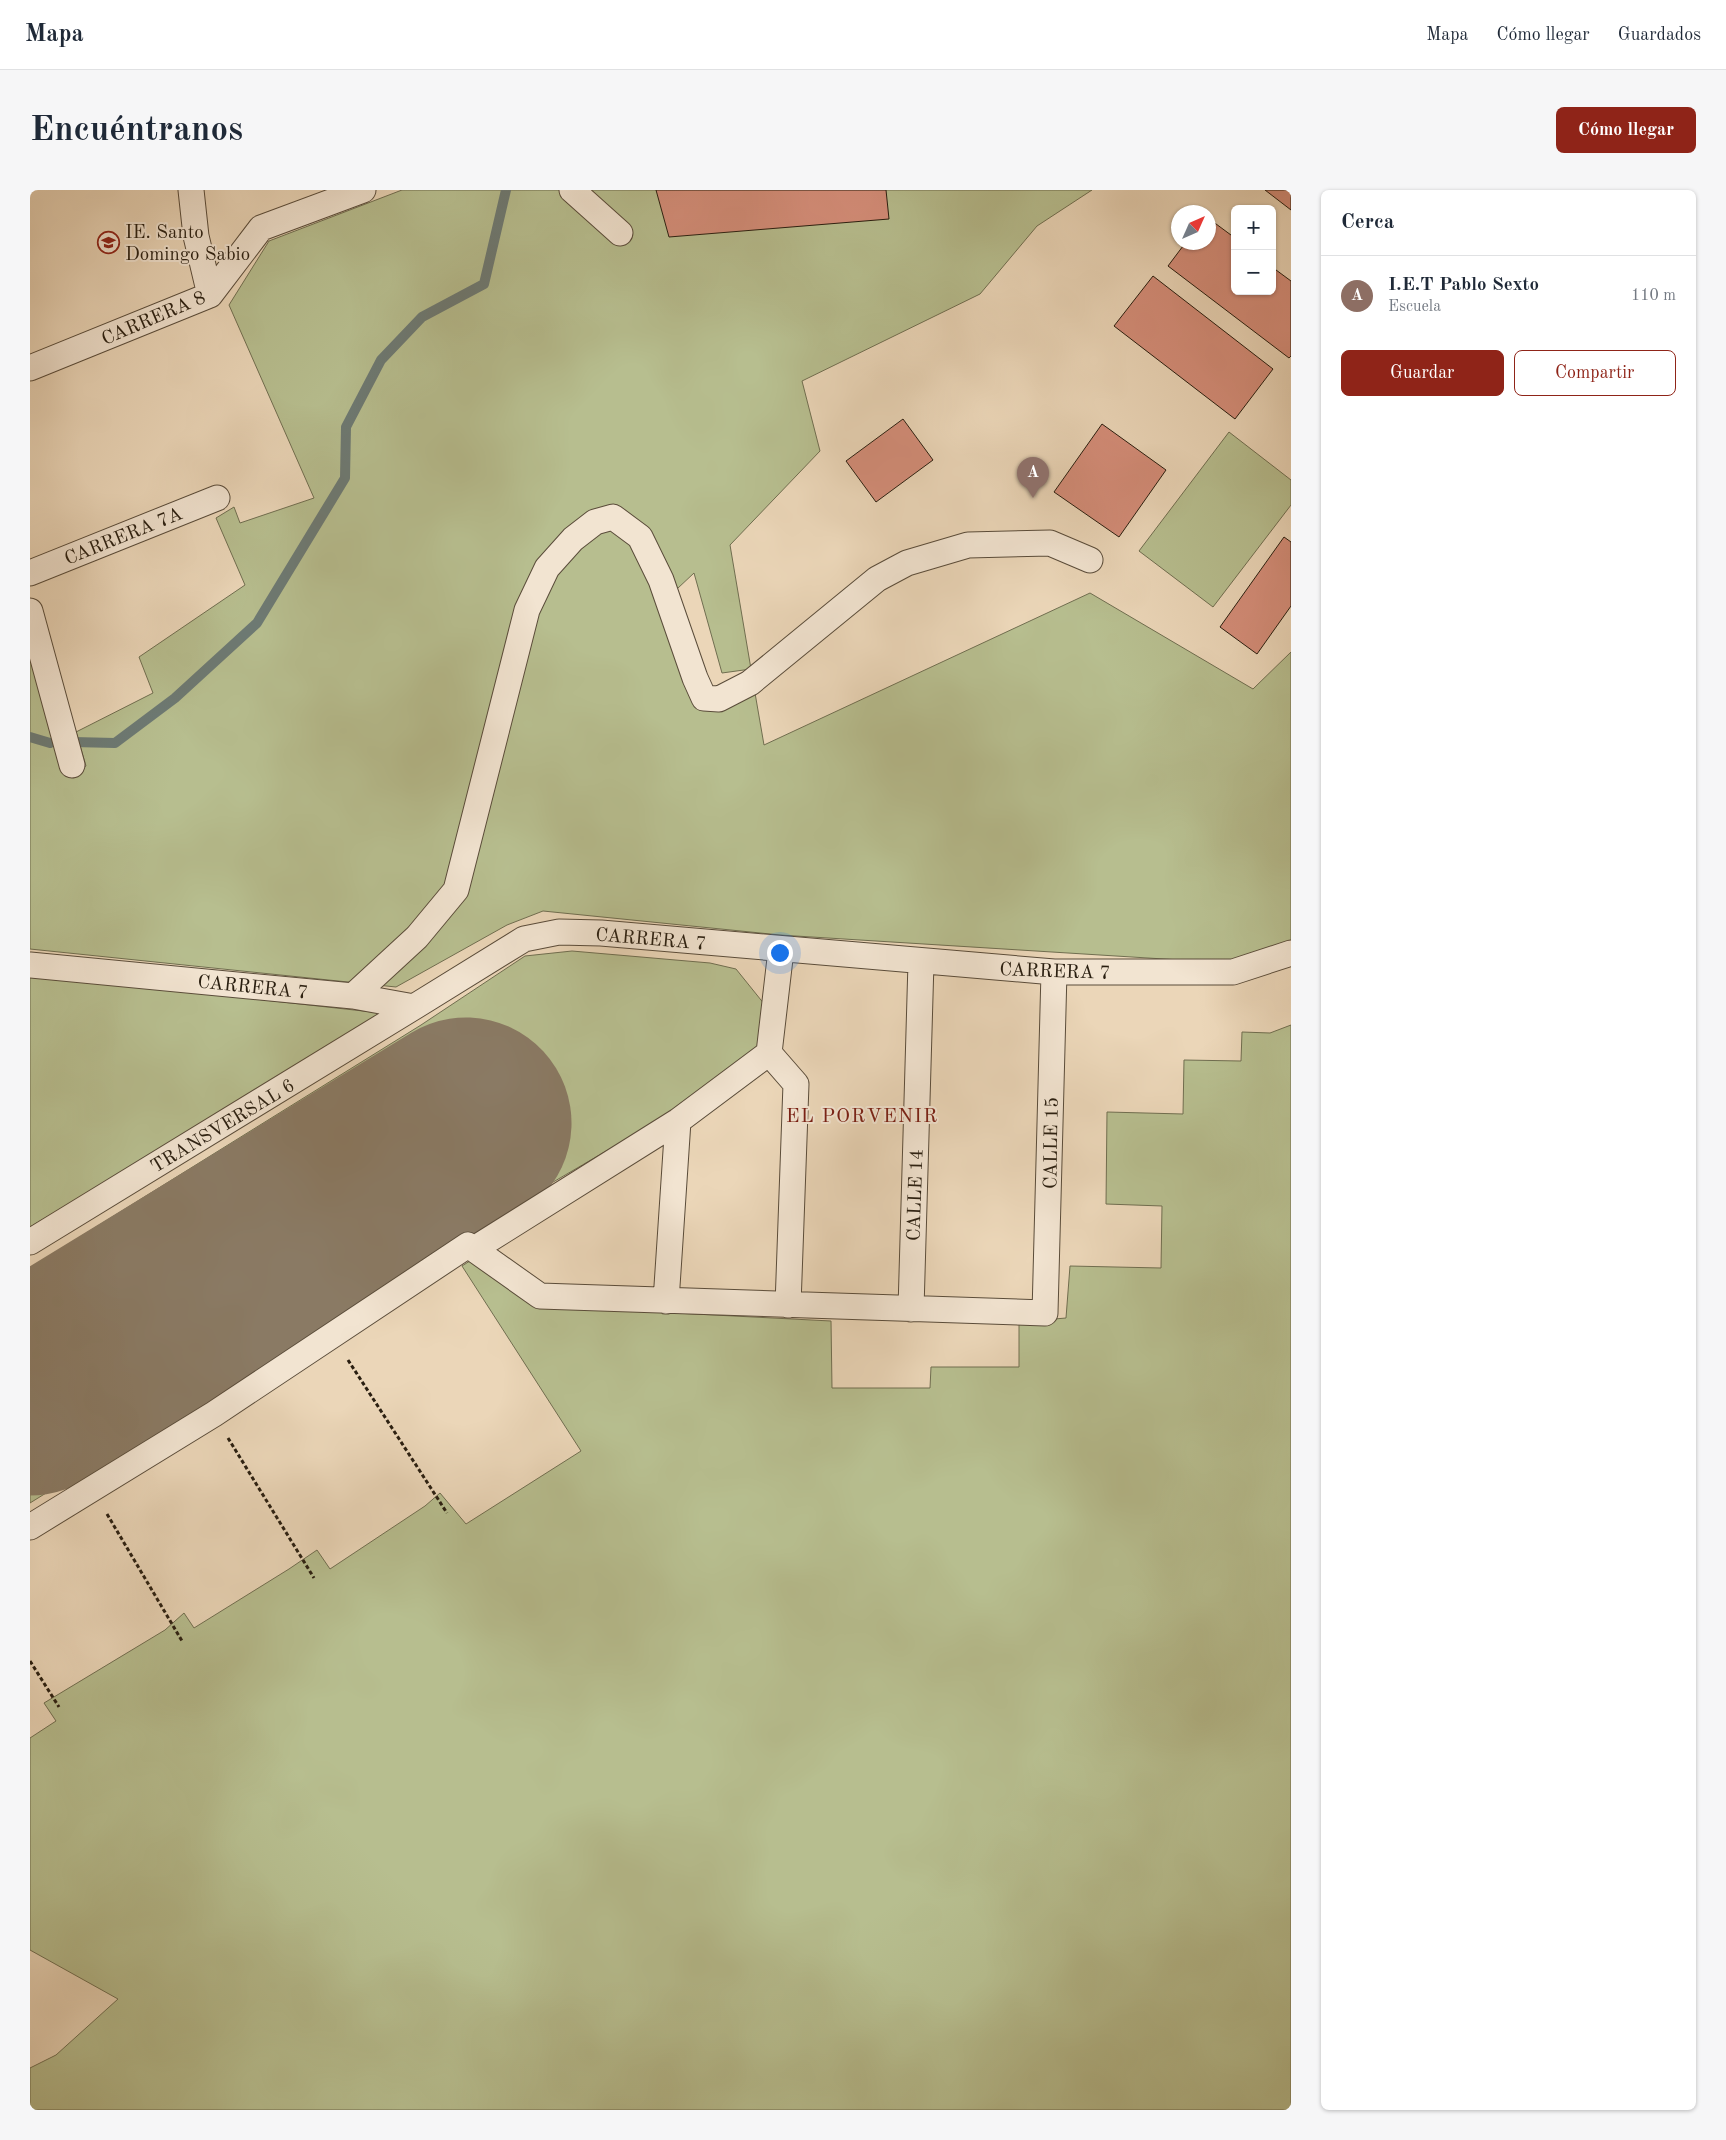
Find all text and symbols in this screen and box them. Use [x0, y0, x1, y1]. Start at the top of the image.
text: Mapa [25, 23, 84, 47]
text: Mapa [1426, 26, 1468, 44]
text: Cómo llegar [1496, 26, 1590, 44]
text: Guardados [1618, 26, 1701, 44]
button: Cómo llegar [1556, 107, 1696, 153]
text: Encuéntranos [30, 113, 243, 148]
north arrow [1171, 205, 1216, 250]
map controls [1231, 205, 1276, 295]
button: + [1231, 205, 1276, 250]
text: Cerca [1341, 212, 1394, 233]
place label: IE. Santo Domingo Sabio [125, 224, 250, 265]
school or university icon: IE. Santo Domingo Sabio [97, 230, 121, 254]
button: − [1231, 250, 1276, 295]
text: I.E.T Pablo Sexto [1388, 276, 1539, 295]
text: A [1351, 288, 1363, 304]
text: 110 m [1631, 288, 1676, 304]
street label: CARRERA 8 [99, 289, 209, 350]
text: Escuela [1388, 299, 1441, 315]
button: Guardar [1341, 350, 1504, 396]
button: Compartir [1514, 350, 1676, 396]
pin: A [1017, 457, 1049, 498]
street label: CARRERA 7A [62, 505, 186, 570]
street label: CARRERA 7 [595, 926, 707, 955]
your location [767, 940, 793, 966]
street label: CARRERA 7 [999, 961, 1111, 984]
street label: CARRERA 7 [197, 973, 309, 1004]
street label: TRANSVERSAL 6 [148, 1077, 299, 1178]
street label: CALLE 15 [1042, 1097, 1063, 1189]
district label: EL PORVENIR [786, 1107, 938, 1127]
street label: CALLE 14 [905, 1149, 928, 1241]

